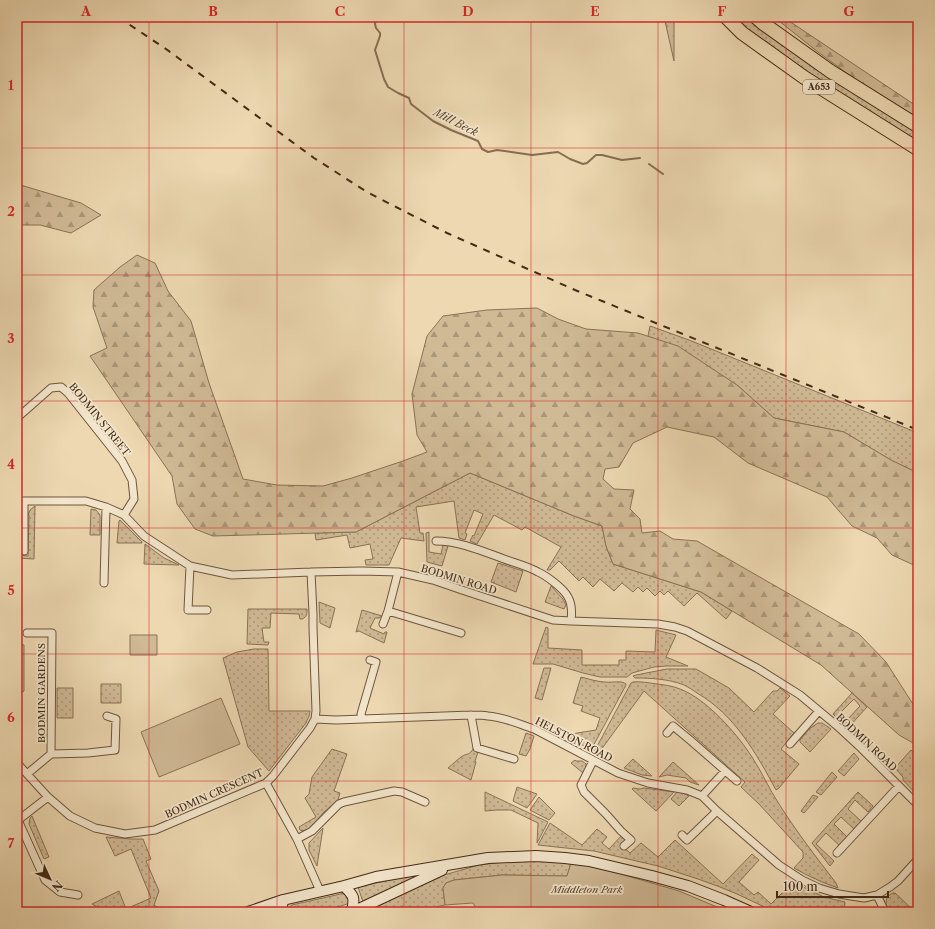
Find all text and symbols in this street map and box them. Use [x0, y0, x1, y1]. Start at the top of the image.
text: A [80, 3, 92, 19]
text: B [208, 3, 218, 19]
text: C [335, 3, 345, 19]
text: D [462, 3, 474, 19]
text: E [590, 3, 600, 19]
text: F [718, 3, 727, 19]
text: G [843, 3, 855, 19]
text: 1 [8, 77, 14, 93]
road number: A653 [803, 80, 835, 94]
water label: Mill Beck [430, 104, 481, 139]
text: 2 [7, 203, 15, 219]
text: 3 [7, 330, 15, 346]
street label: BODMIN STREET [66, 380, 133, 459]
text: 4 [7, 456, 15, 472]
street label: BODMIN ROAD [419, 562, 498, 597]
text: 5 [7, 582, 15, 598]
street label: BODMIN GARDENS [35, 643, 48, 743]
text: 6 [7, 709, 15, 725]
street label: BODMIN ROAD [833, 711, 900, 774]
street label: HELSTON ROAD [533, 714, 615, 765]
street label: BODMIN CRESCENT [163, 766, 266, 821]
text: 7 [8, 835, 15, 851]
north arrow [30, 859, 70, 899]
scale bar [777, 873, 888, 899]
text: N [49, 878, 66, 895]
text: 100 m [783, 879, 818, 894]
park label: Middleton Park [551, 883, 623, 896]

